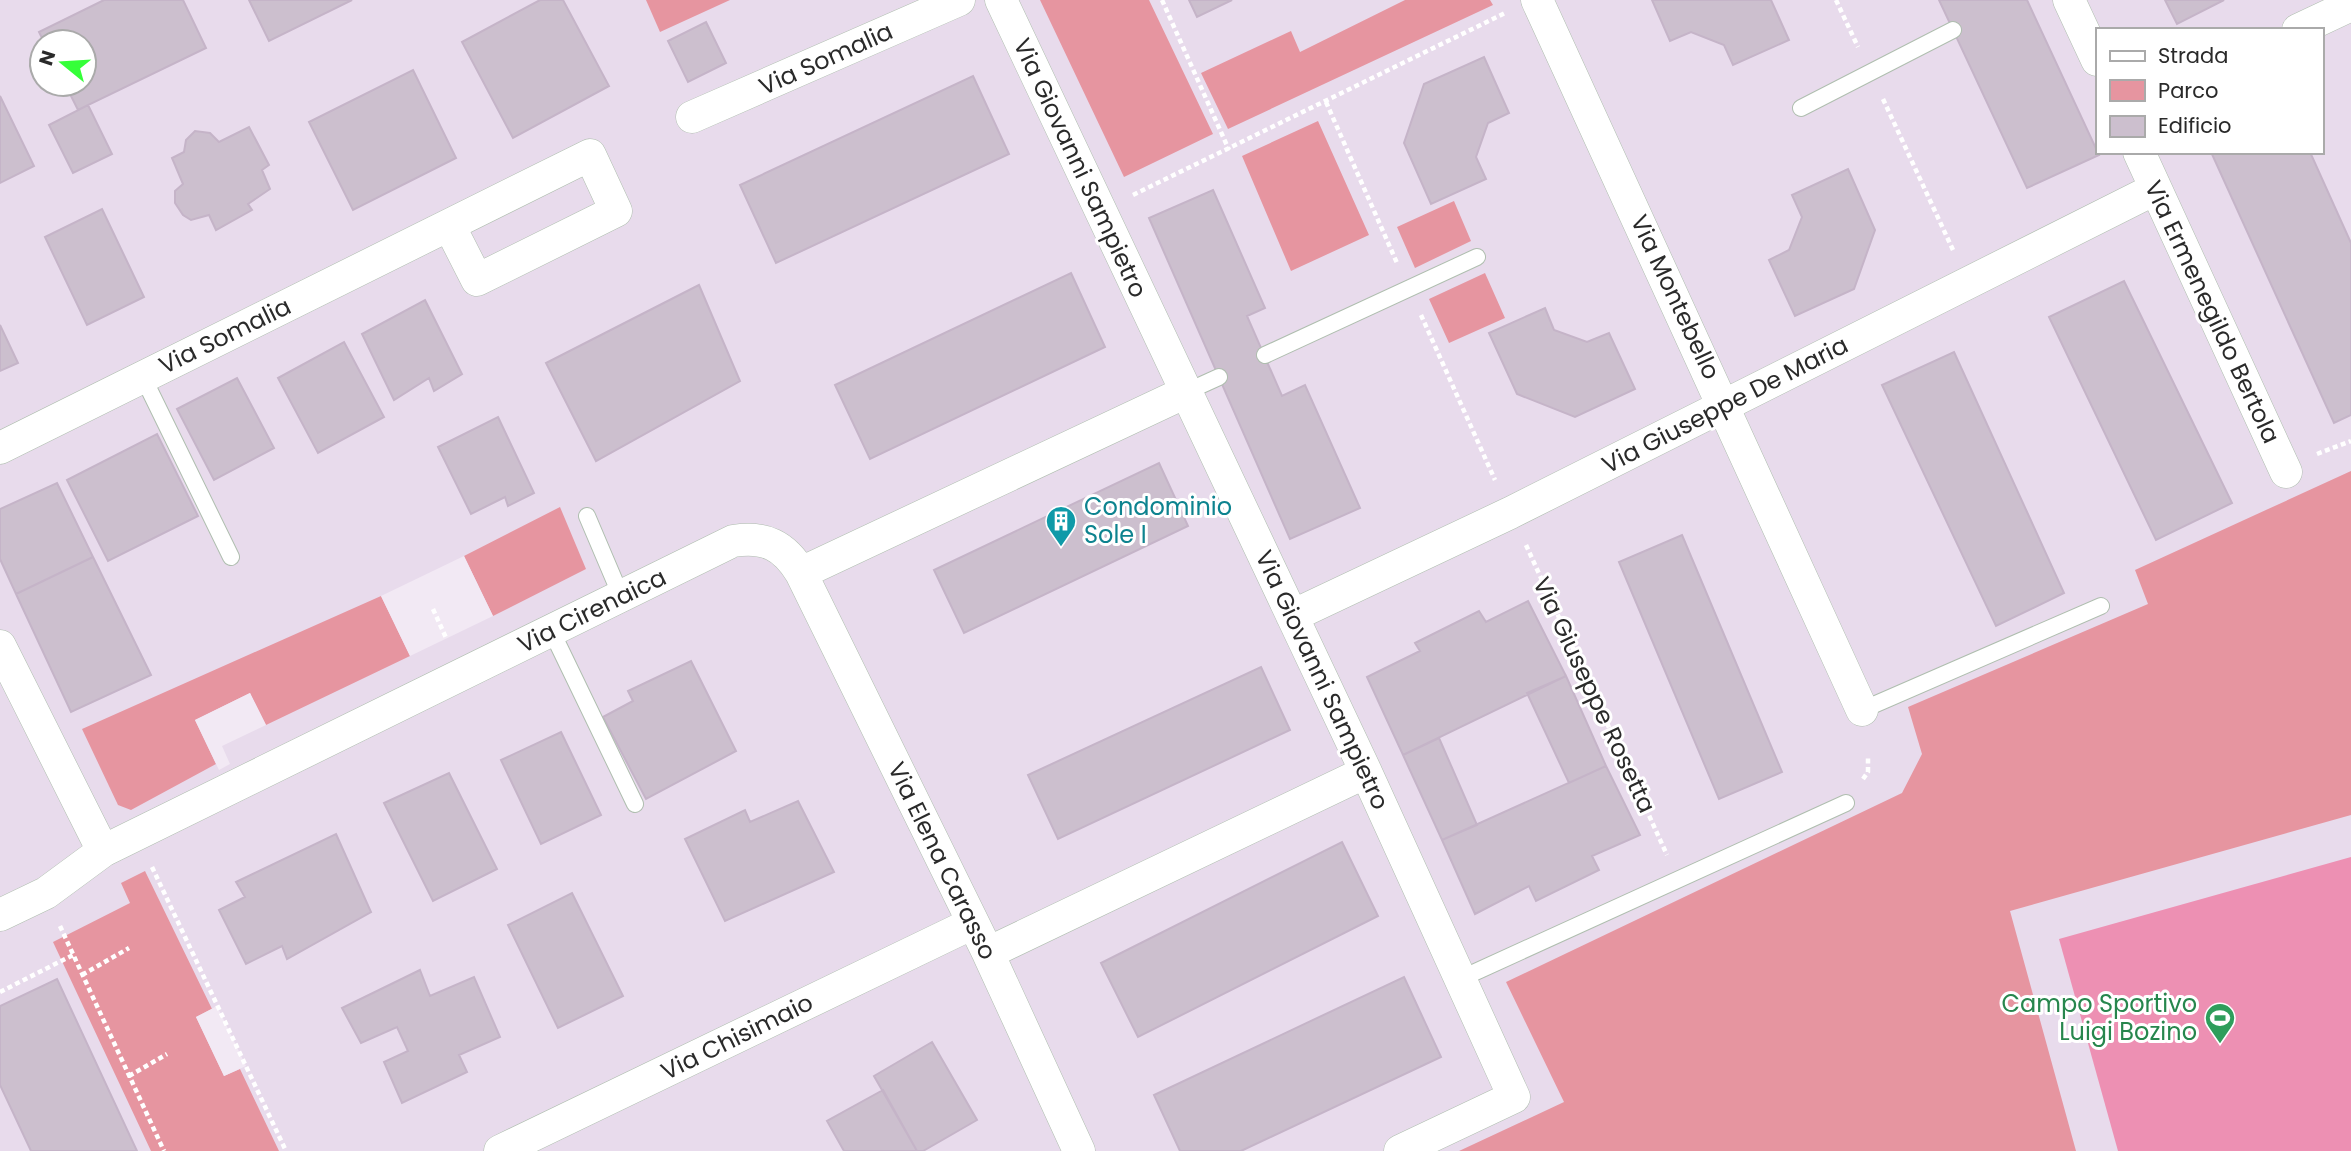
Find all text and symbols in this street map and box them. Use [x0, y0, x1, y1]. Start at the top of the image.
street label: Via Somalia [754, 14, 898, 103]
north arrow [28, 28, 98, 98]
legend [2096, 28, 2323, 154]
street label: Via Giovanni Sampietro [1006, 33, 1155, 303]
text: Strada [2158, 41, 2228, 70]
text: N [32, 47, 62, 69]
text: Parco [2158, 76, 2218, 105]
text: Edificio [2158, 111, 2232, 140]
street label: Via Ermenegildo Bertola [2137, 175, 2288, 449]
street label: Via Montebello [1623, 209, 1728, 384]
street label: Via Somalia [153, 289, 296, 382]
street label: Via Giuseppe De Maria [1596, 328, 1853, 481]
place label: Condominio Sole I [1084, 490, 1232, 551]
building icon: Condominio Sole I [1044, 504, 1078, 548]
street label: Via Giovanni Sampietro [1248, 545, 1397, 815]
street label: Via Cirenaica [512, 560, 672, 661]
street label: Via Giuseppe Rosetta [1525, 571, 1664, 818]
street label: Via Elena Carasso [880, 756, 1005, 965]
street label: Via Chisimaio [655, 986, 818, 1088]
place label: Campo Sportivo Luigi Bozino [2001, 987, 2197, 1048]
sports icon: Campo Sportivo Luigi Bozino [2203, 1001, 2237, 1045]

